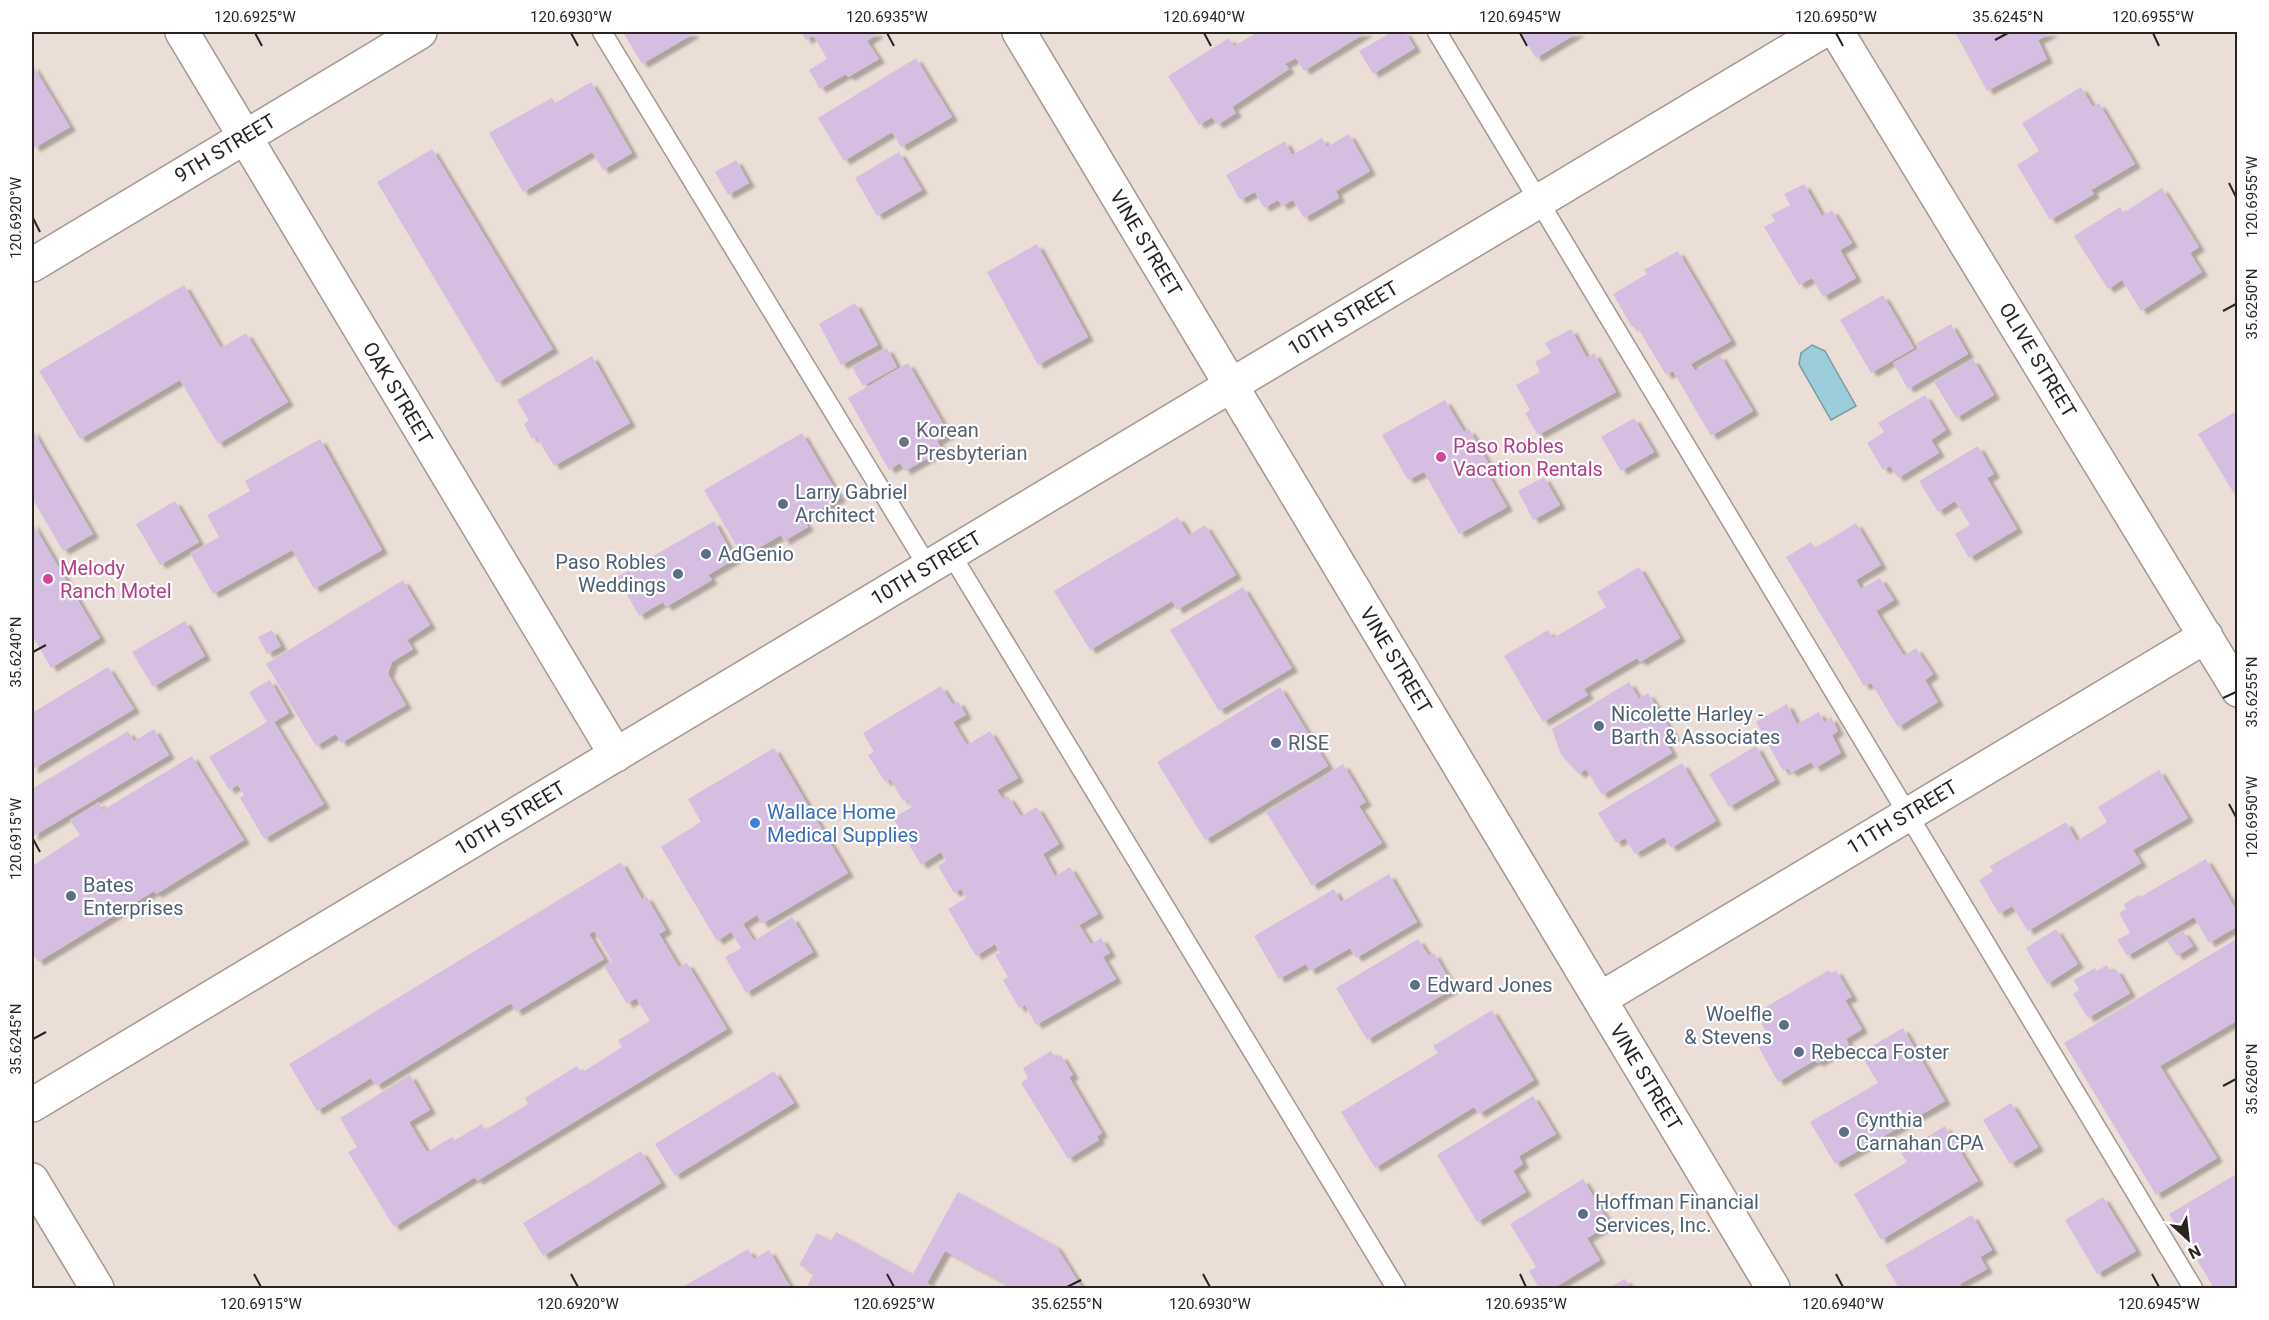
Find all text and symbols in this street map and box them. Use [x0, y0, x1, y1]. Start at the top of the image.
text: 120.6925°W [214, 8, 296, 26]
text: 120.6930°W [530, 8, 612, 26]
text: 120.6935°W [846, 8, 928, 26]
text: 120.6940°W [1163, 8, 1245, 26]
text: 120.6945°W [1479, 8, 1561, 26]
text: 120.6950°W [1795, 8, 1877, 26]
text: 35.6245°N [1973, 8, 2043, 26]
text: 120.6955°W [2112, 8, 2194, 26]
street label: 9TH STREET [170, 108, 280, 187]
text: 120.6955°W [2243, 156, 2261, 238]
text: 120.6920°W [7, 177, 25, 259]
street label: VINE STREET [1105, 185, 1187, 301]
text: 35.6250°N [2243, 269, 2261, 339]
street label: 10TH STREET [1283, 276, 1403, 360]
street label: OLIVE STREET [1994, 298, 2082, 422]
street label: OAK STREET [358, 337, 438, 449]
place label: Korean Presbyterian [916, 418, 1027, 465]
place label: Paso Robles Vacation Rentals [1453, 434, 1603, 481]
marker: Korean Presbyterian [897, 435, 911, 449]
marker: Paso Robles Vacation Rentals [1434, 450, 1448, 464]
place label: Larry Gabriel Architect [795, 480, 908, 527]
marker: Larry Gabriel Architect [776, 497, 790, 511]
street label: 10TH STREET [866, 526, 986, 610]
place label: AdGenio [718, 542, 794, 566]
marker: AdGenio [699, 547, 713, 561]
place label: Paso Robles Weddings [555, 550, 666, 597]
place label: Melody Ranch Motel [60, 556, 172, 603]
marker: Paso Robles Weddings [671, 567, 685, 581]
marker: Melody Ranch Motel [41, 572, 55, 586]
street label: VINE STREET [1355, 602, 1437, 718]
text: 35.6240°N [7, 617, 25, 687]
text: 35.6255°N [2243, 657, 2261, 727]
place label: Nicolette Harley - Barth & Associates [1611, 702, 1780, 749]
marker: Nicolette Harley - Barth & Associates [1592, 719, 1606, 733]
place label: RISE [1288, 731, 1329, 755]
marker: RISE [1269, 736, 1283, 750]
street label: 11TH STREET [1842, 775, 1962, 859]
street label: 10TH STREET [450, 776, 570, 860]
text: 120.6950°W [2243, 776, 2261, 858]
text: 120.6915°W [7, 798, 25, 880]
place label: Wallace Home Medical Supplies [767, 800, 918, 847]
marker: Wallace Home Medical Supplies [748, 816, 762, 830]
place label: Bates Enterprises [83, 873, 183, 920]
marker: Bates Enterprises [64, 889, 78, 903]
place label: Edward Jones [1427, 973, 1553, 997]
marker: Edward Jones [1408, 978, 1422, 992]
place label: Woelfle & Stevens [1684, 1002, 1772, 1049]
text: 35.6245°N [7, 1004, 25, 1074]
marker: Woelfle & Stevens [1777, 1018, 1791, 1032]
street label: VINE STREET [1605, 1019, 1687, 1135]
place label: Rebecca Foster [1811, 1040, 1949, 1064]
text: 35.6260°N [2243, 1044, 2261, 1114]
marker: Rebecca Foster [1792, 1045, 1806, 1059]
place label: Cynthia Carnahan CPA [1856, 1108, 1984, 1155]
marker: Cynthia Carnahan CPA [1837, 1125, 1851, 1139]
place label: Hoffman Financial Services, Inc. [1595, 1190, 1759, 1237]
marker: Hoffman Financial Services, Inc. [1576, 1207, 1590, 1221]
north arrow [2158, 1209, 2218, 1269]
text: N [2185, 1241, 2204, 1263]
text: 120.6915°W [220, 1295, 302, 1313]
text: 120.6920°W [537, 1295, 619, 1313]
text: 120.6925°W [853, 1295, 935, 1313]
text: 35.6255°N [1032, 1295, 1102, 1313]
text: 120.6930°W [1169, 1295, 1251, 1313]
text: 120.6935°W [1485, 1295, 1567, 1313]
text: 120.6940°W [1802, 1295, 1884, 1313]
text: 120.6945°W [2118, 1295, 2200, 1313]

